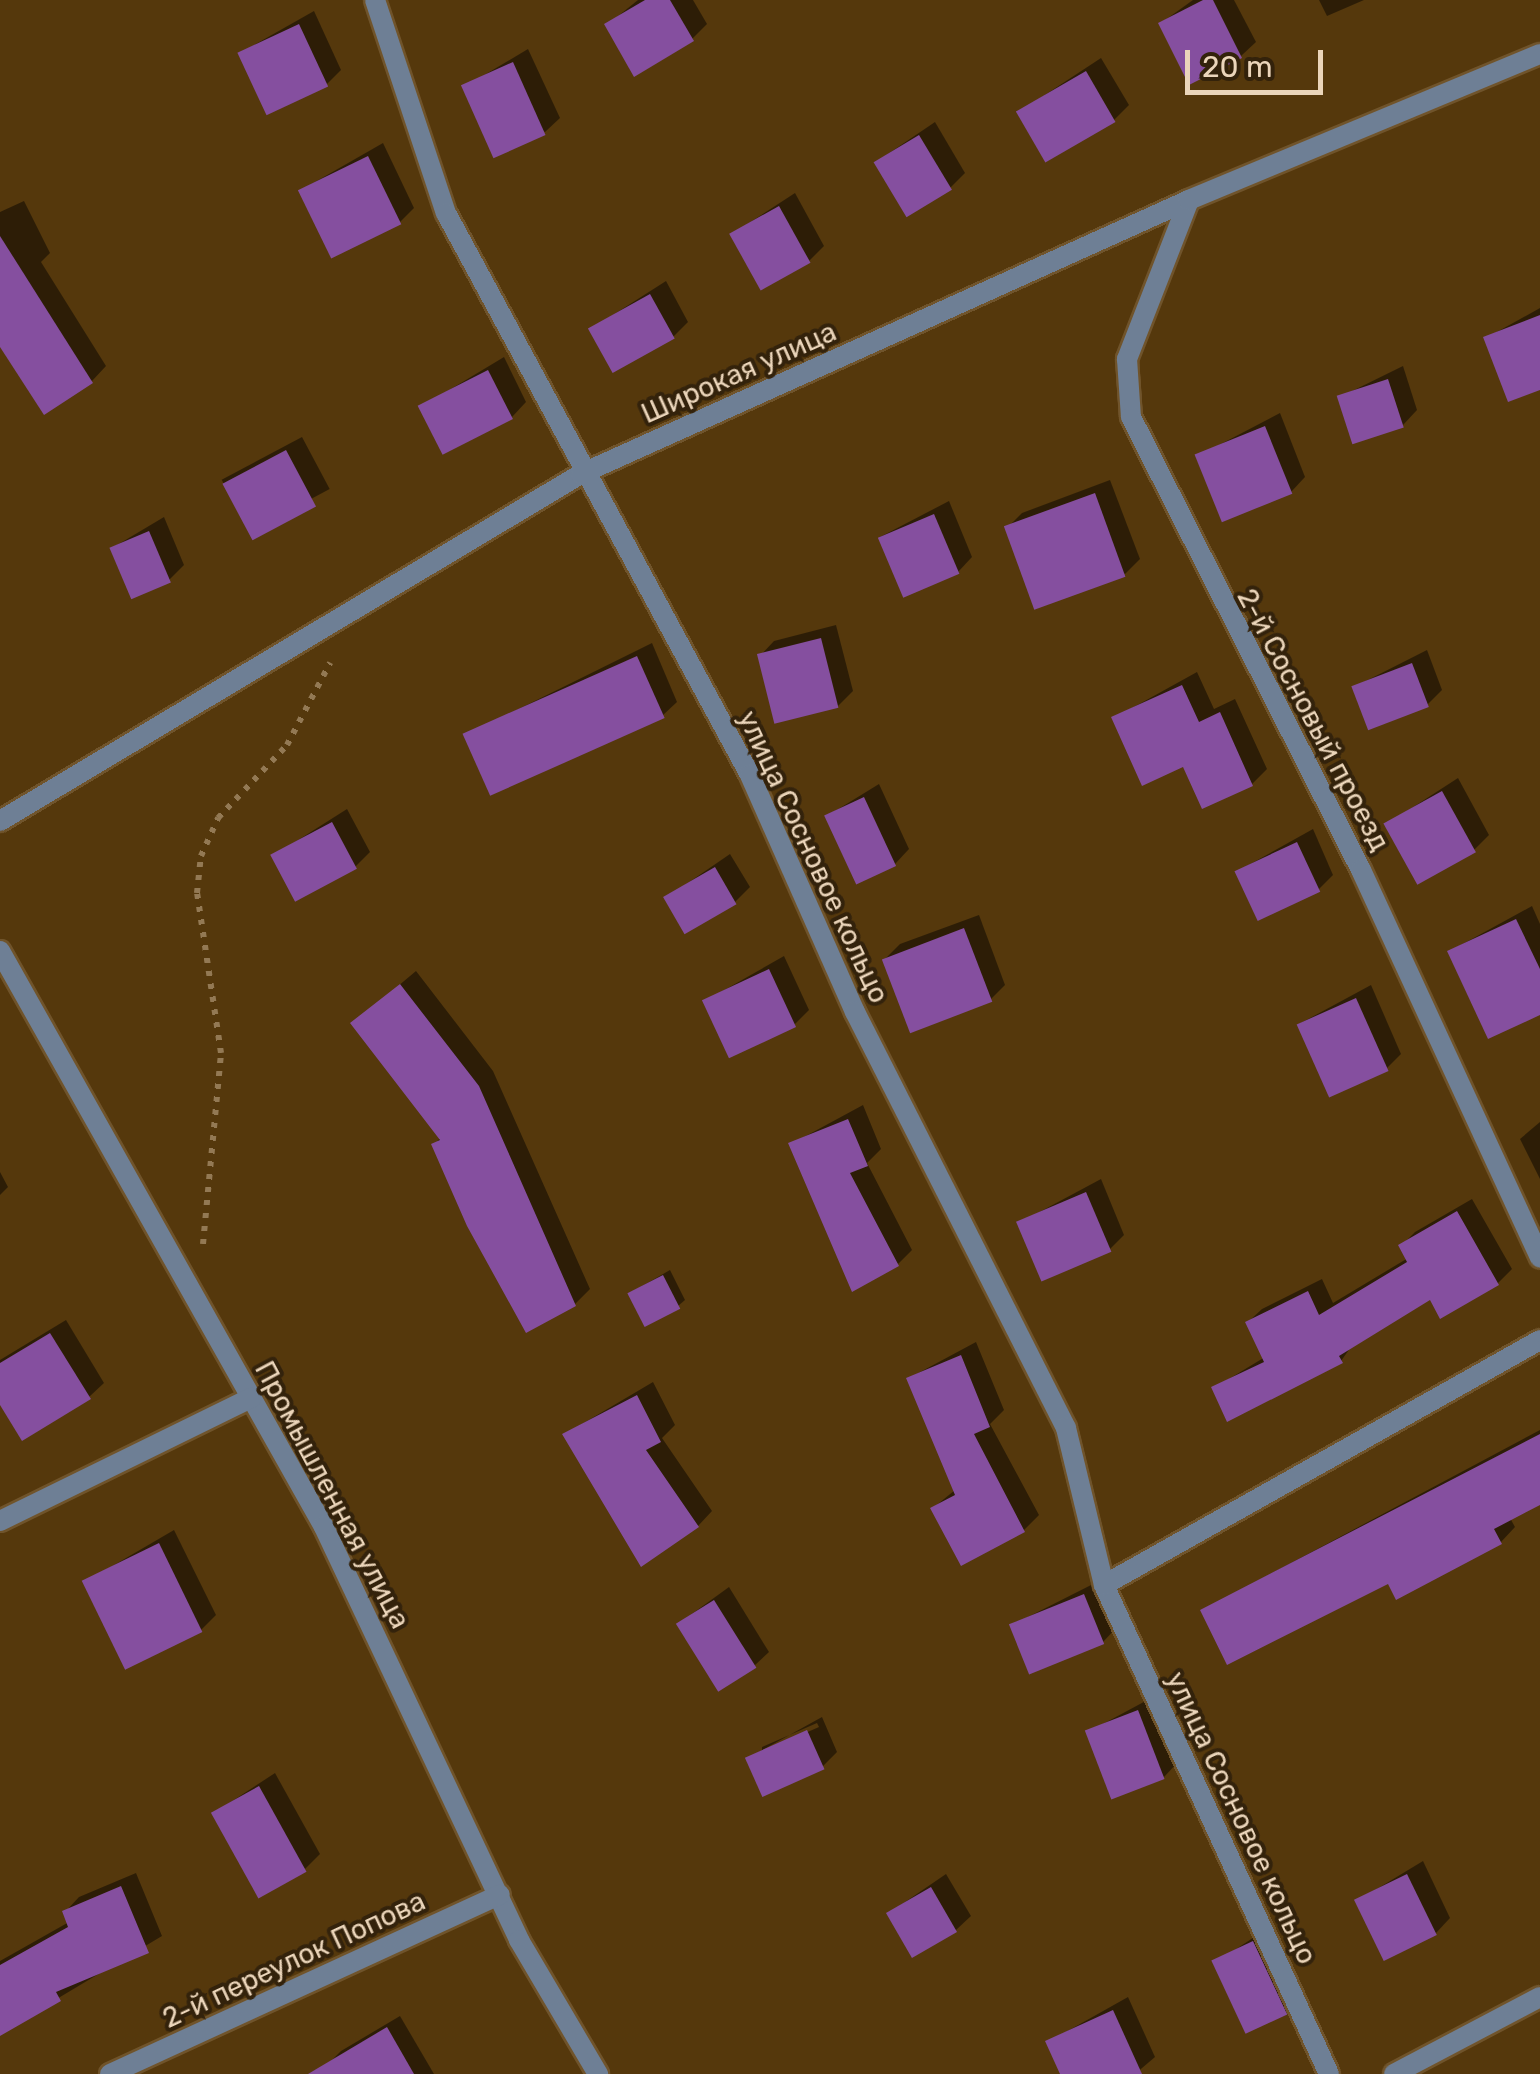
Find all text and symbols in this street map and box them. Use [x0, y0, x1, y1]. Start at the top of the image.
scale bar [1190, 30, 1328, 92]
text: 20 m [1202, 49, 1273, 85]
street label: Широкая улица [636, 315, 842, 431]
street label: 2-й Сосновый проезд [1230, 583, 1396, 857]
street label: улица Сосновое кольцо [730, 705, 896, 1009]
street label: Промышленная улица [247, 1356, 417, 1634]
street label: улица Сосновое кольцо [1158, 1666, 1324, 1970]
street label: 2-й переулок Попова [157, 1884, 431, 2036]

